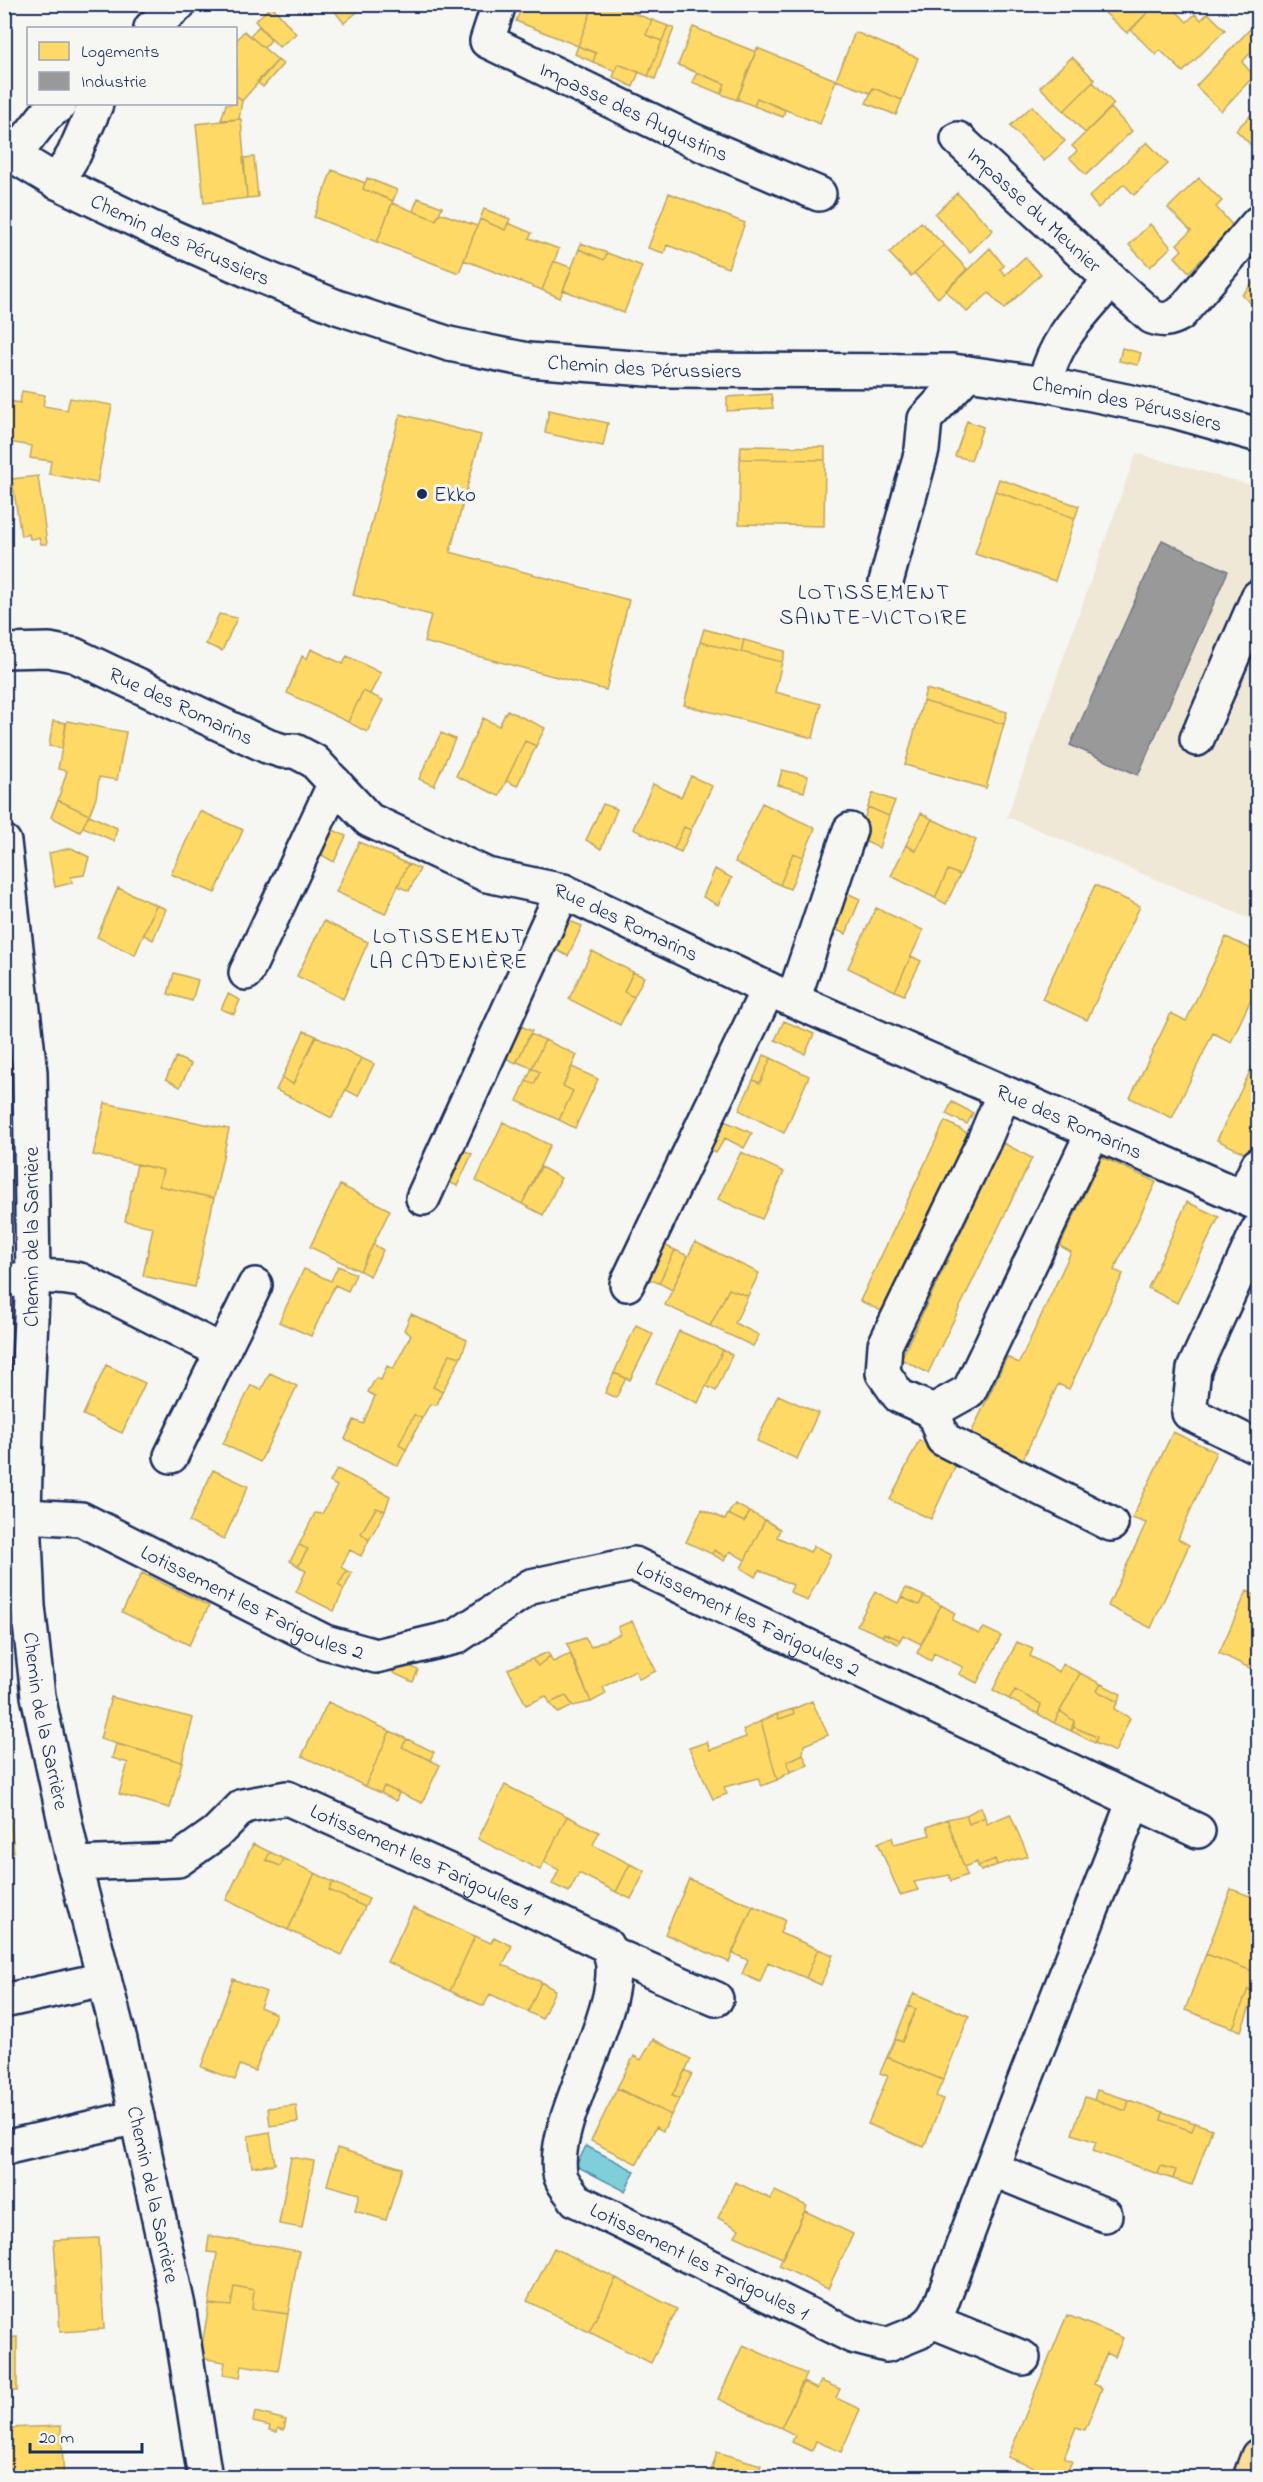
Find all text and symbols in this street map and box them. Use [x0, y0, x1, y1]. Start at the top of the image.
legend [27, 27, 237, 105]
text: Logements [81, 40, 159, 67]
street label: Impasse des Augustins [534, 55, 733, 171]
text: Industrie [81, 70, 147, 96]
street label: Impasse du Meunier [959, 141, 1107, 281]
street label: Chemin des Pérussiers [85, 187, 274, 295]
street label: Chemin des Pérussiers [546, 349, 742, 387]
street label: Chemin des Pérussiers [1030, 369, 1226, 441]
place label: Ekko [434, 481, 476, 511]
marker: Ekko [415, 487, 429, 501]
district label: LOTISSEMENT SAINTE-VICTOIRE [779, 578, 969, 635]
street label: Rue des Romarins [103, 660, 258, 754]
street label: Rue des Romarins [552, 877, 703, 971]
district label: LOTISSEMENT LA CADENIÈRE [369, 922, 529, 979]
street label: Rue des Romarins [991, 1078, 1147, 1168]
street label: Chemin de la Sarrière [18, 1146, 48, 1327]
street label: Lotissement les Farigoules 2 [135, 1538, 367, 1669]
street label: Lotissement les Farigoules 2 [631, 1554, 864, 1686]
street label: Chemin de la Sarrière [14, 1631, 75, 1813]
street label: Lotissement les Farigoules 1 [305, 1797, 536, 1925]
street label: Chemin de la Sarrière [118, 2104, 186, 2287]
street label: Lotissement les Farigoules 1 [584, 2196, 814, 2330]
scale bar [30, 2416, 142, 2454]
text: 20 m [39, 2426, 74, 2452]

